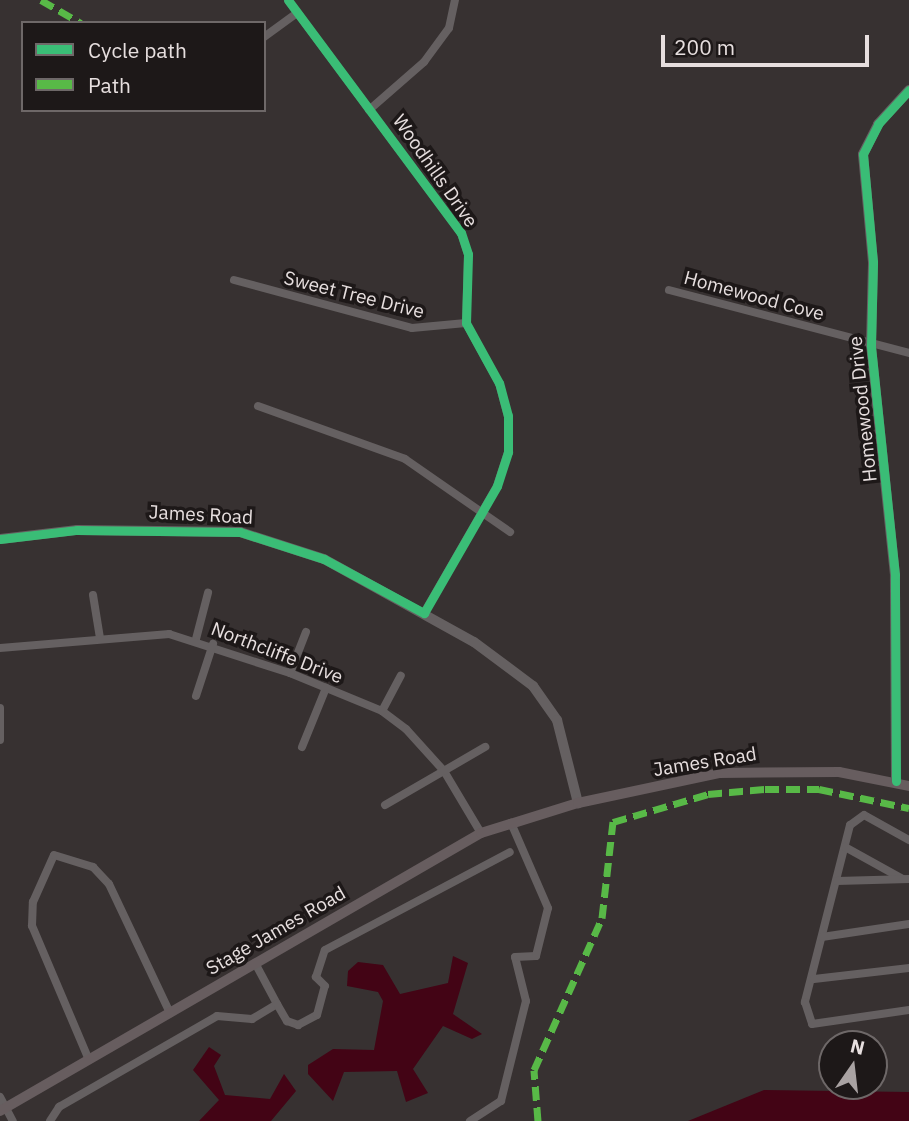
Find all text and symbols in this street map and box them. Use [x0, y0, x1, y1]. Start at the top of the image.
legend [21, 21, 266, 112]
scale bar [664, 21, 872, 65]
text: 200 m [674, 33, 735, 61]
text: Cycle path [88, 36, 187, 64]
text: Path [88, 71, 131, 99]
street label: Woodhills Drive [388, 110, 482, 232]
street label: Homewood Cove [681, 266, 827, 326]
street label: Sweet Tree Drive [281, 267, 427, 323]
street label: Homewood Drive [844, 335, 882, 483]
street label: James Road [148, 501, 254, 529]
street label: Northcliffe Drive [208, 617, 346, 689]
street label: James Road [652, 743, 758, 781]
street label: Stage James Road [202, 882, 350, 980]
north arrow [818, 1030, 888, 1100]
text: N [848, 1033, 867, 1060]

